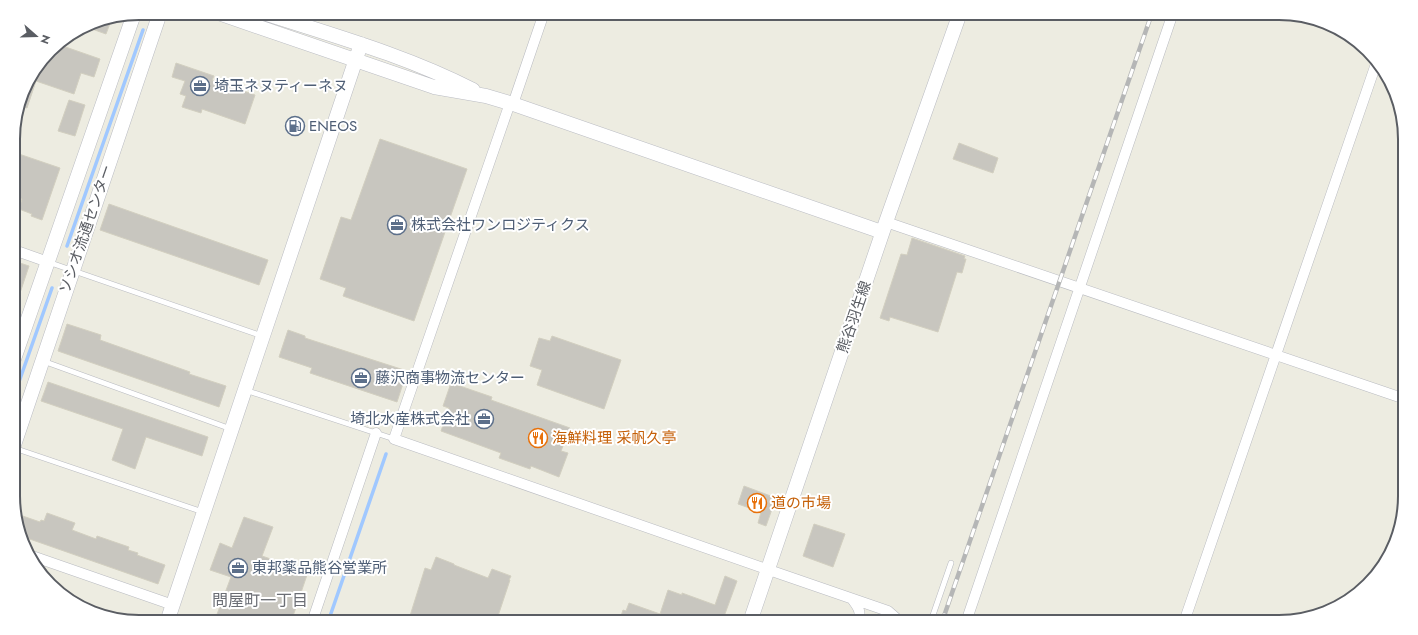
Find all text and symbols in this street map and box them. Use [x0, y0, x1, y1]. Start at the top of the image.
north arrow [16, 16, 56, 56]
text: N [36, 33, 54, 46]
office icon: 埼玉ネヌティーネヌ [189, 75, 211, 97]
place label: 埼玉ネヌティーネヌ [214, 75, 348, 97]
fuel station icon: ENEOS [284, 115, 306, 137]
place label: ENEOS [309, 115, 357, 137]
street label: ソシオ流通センター [54, 162, 118, 296]
office icon: 株式会社ワンロジティクス [386, 214, 408, 236]
place label: 株式会社ワンロジティクス [411, 214, 590, 236]
street label: 熊谷羽生線 [831, 278, 877, 356]
office icon: 藤沢商事物流センター [350, 367, 372, 389]
place label: 藤沢商事物流センター [375, 367, 525, 389]
place label: 埼北水産株式会社 [350, 408, 470, 430]
office icon: 埼北水産株式会社 [473, 408, 495, 430]
restaurant icon: 海鮮料理 采帆久亭 [527, 427, 549, 449]
place label: 海鮮料理 采帆久亭 [552, 427, 677, 449]
restaurant icon: 道の市場 [746, 492, 768, 514]
place label: 道の市場 [771, 492, 831, 514]
office icon: 東邦薬品熊谷営業所 [227, 557, 249, 579]
place label: 東邦薬品熊谷営業所 [252, 557, 387, 579]
district label: 問屋町一丁目 [212, 589, 308, 612]

